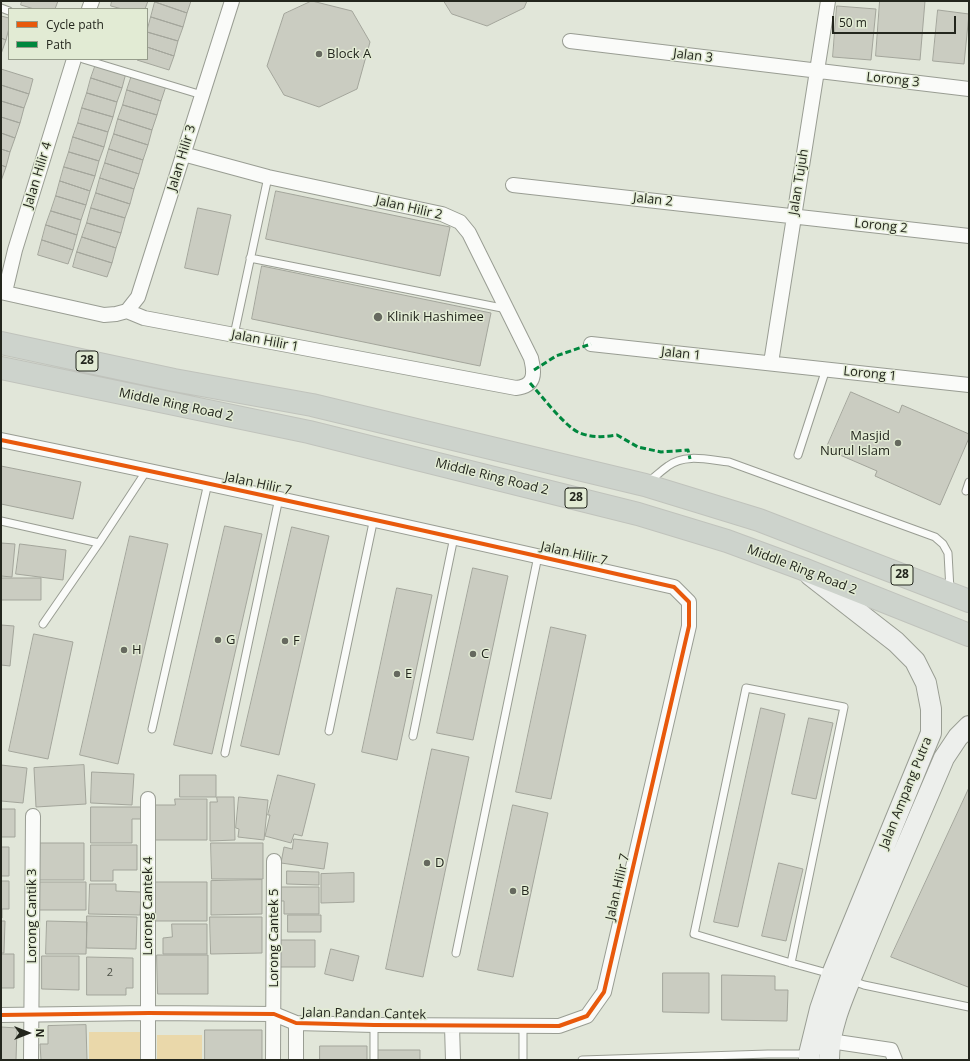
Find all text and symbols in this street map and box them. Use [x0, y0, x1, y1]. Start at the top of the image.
legend [8, 8, 148, 60]
scale bar [834, 8, 958, 34]
text: 50 m [839, 14, 867, 31]
text: Cycle path [46, 16, 104, 33]
text: Path [46, 36, 72, 53]
place label: Block A [327, 46, 371, 62]
street label: Jalan 3 [672, 46, 714, 66]
marker: Block A [314, 49, 324, 59]
street label: Lorong 3 [866, 69, 920, 91]
street label: Jalan Hilir 3 [165, 123, 199, 193]
street label: Jalan Hilir 4 [21, 140, 55, 210]
street label: Jalan Tujuh [786, 148, 812, 216]
street label: Jalan 2 [632, 190, 674, 210]
street label: Jalan Hilir 2 [374, 193, 444, 223]
street label: Lorong 2 [854, 215, 908, 237]
place label: Klinik Hashimee [387, 309, 484, 325]
marker: Klinik Hashimee [372, 311, 384, 323]
street label: Jalan Hilir 1 [230, 327, 300, 355]
street label: Jalan 1 [660, 344, 702, 364]
road number: 28 [76, 351, 98, 371]
street label: Lorong 1 [843, 363, 897, 385]
street label: Middle Ring Road 2 [117, 385, 235, 425]
place label: Masjid Nurul Islam [820, 428, 890, 459]
marker: Masjid Nurul Islam [893, 438, 903, 448]
street label: Middle Ring Road 2 [434, 455, 550, 499]
street label: Jalan Hilir 7 [223, 469, 293, 499]
road number: 28 [565, 488, 587, 508]
street label: Jalan Hilir 7 [539, 539, 609, 569]
street label: Middle Ring Road 2 [745, 542, 859, 598]
road number: 28 [891, 565, 913, 585]
place label: G [226, 632, 235, 648]
place label: F [293, 633, 300, 649]
marker: G [213, 635, 223, 645]
marker: F [280, 636, 290, 646]
place label: H [132, 642, 142, 658]
marker: H [119, 645, 129, 655]
place label: C [481, 646, 489, 662]
marker: C [468, 649, 478, 659]
place label: E [405, 666, 412, 682]
marker: E [392, 669, 402, 679]
street label: Jalan Ampang Putra [876, 735, 936, 851]
street label: Jalan Hilir 7 [603, 852, 633, 922]
place label: D [435, 855, 444, 871]
street label: Lorong Cantek 4 [140, 856, 156, 956]
marker: D [422, 858, 432, 868]
street label: Lorong Cantik 3 [24, 868, 40, 964]
place label: B [521, 883, 529, 899]
marker: B [508, 886, 518, 896]
street label: Lorong Cantek 5 [266, 888, 282, 988]
house number: 2 [107, 966, 113, 980]
street label: Jalan Pandan Cantek [302, 1005, 426, 1023]
north arrow [8, 1013, 48, 1053]
text: N [33, 1029, 48, 1037]

